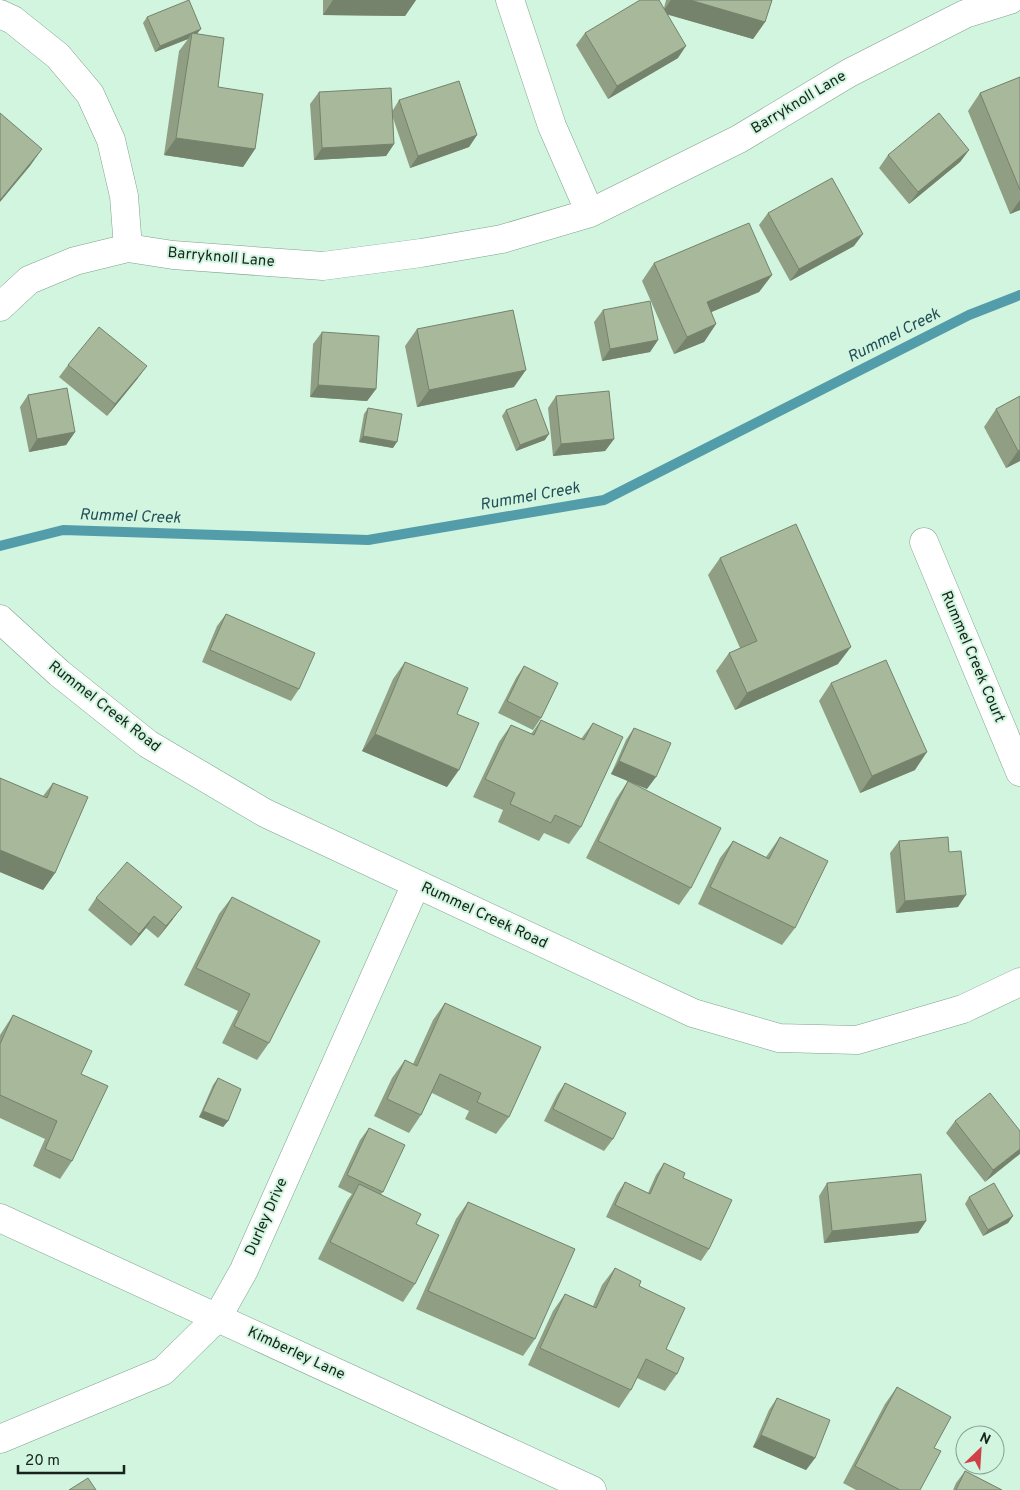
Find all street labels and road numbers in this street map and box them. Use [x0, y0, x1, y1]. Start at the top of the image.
street label: Barryknoll Lane [748, 67, 850, 139]
street label: Barryknoll Lane [167, 244, 275, 272]
street label: Rummel Creek Court [936, 588, 1008, 726]
street label: Rummel Creek Road [44, 657, 164, 757]
street label: Rummel Creek Road [418, 878, 550, 954]
street label: Durley Drive [241, 1175, 293, 1259]
street label: Kimberley Lane [244, 1323, 348, 1385]

